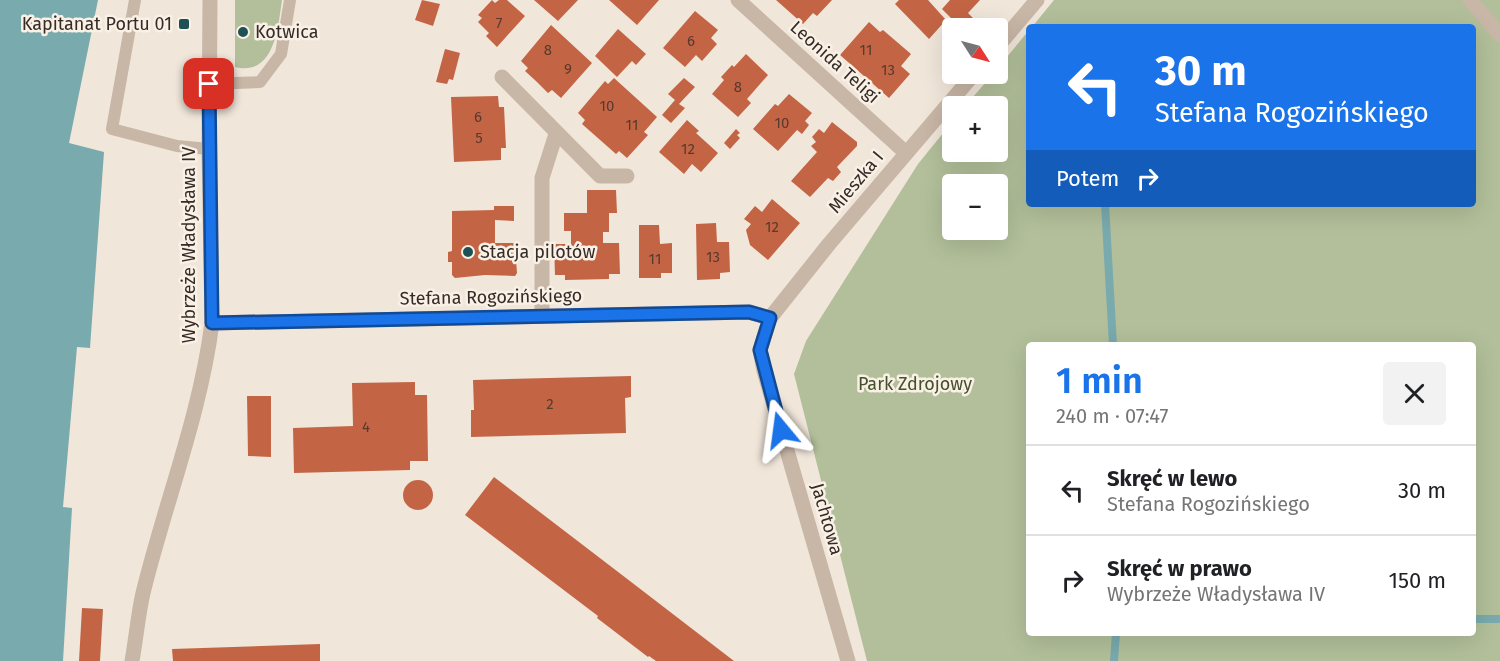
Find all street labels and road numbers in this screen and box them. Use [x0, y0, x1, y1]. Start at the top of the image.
street label: Leonida Teligi [786, 16, 884, 108]
street label: Wybrzeże Władysława IV [178, 147, 200, 343]
street label: Mieszka I [824, 147, 888, 217]
street label: Stefana Rogozińskiego [400, 284, 582, 310]
street label: Jachtowa [806, 481, 848, 557]

